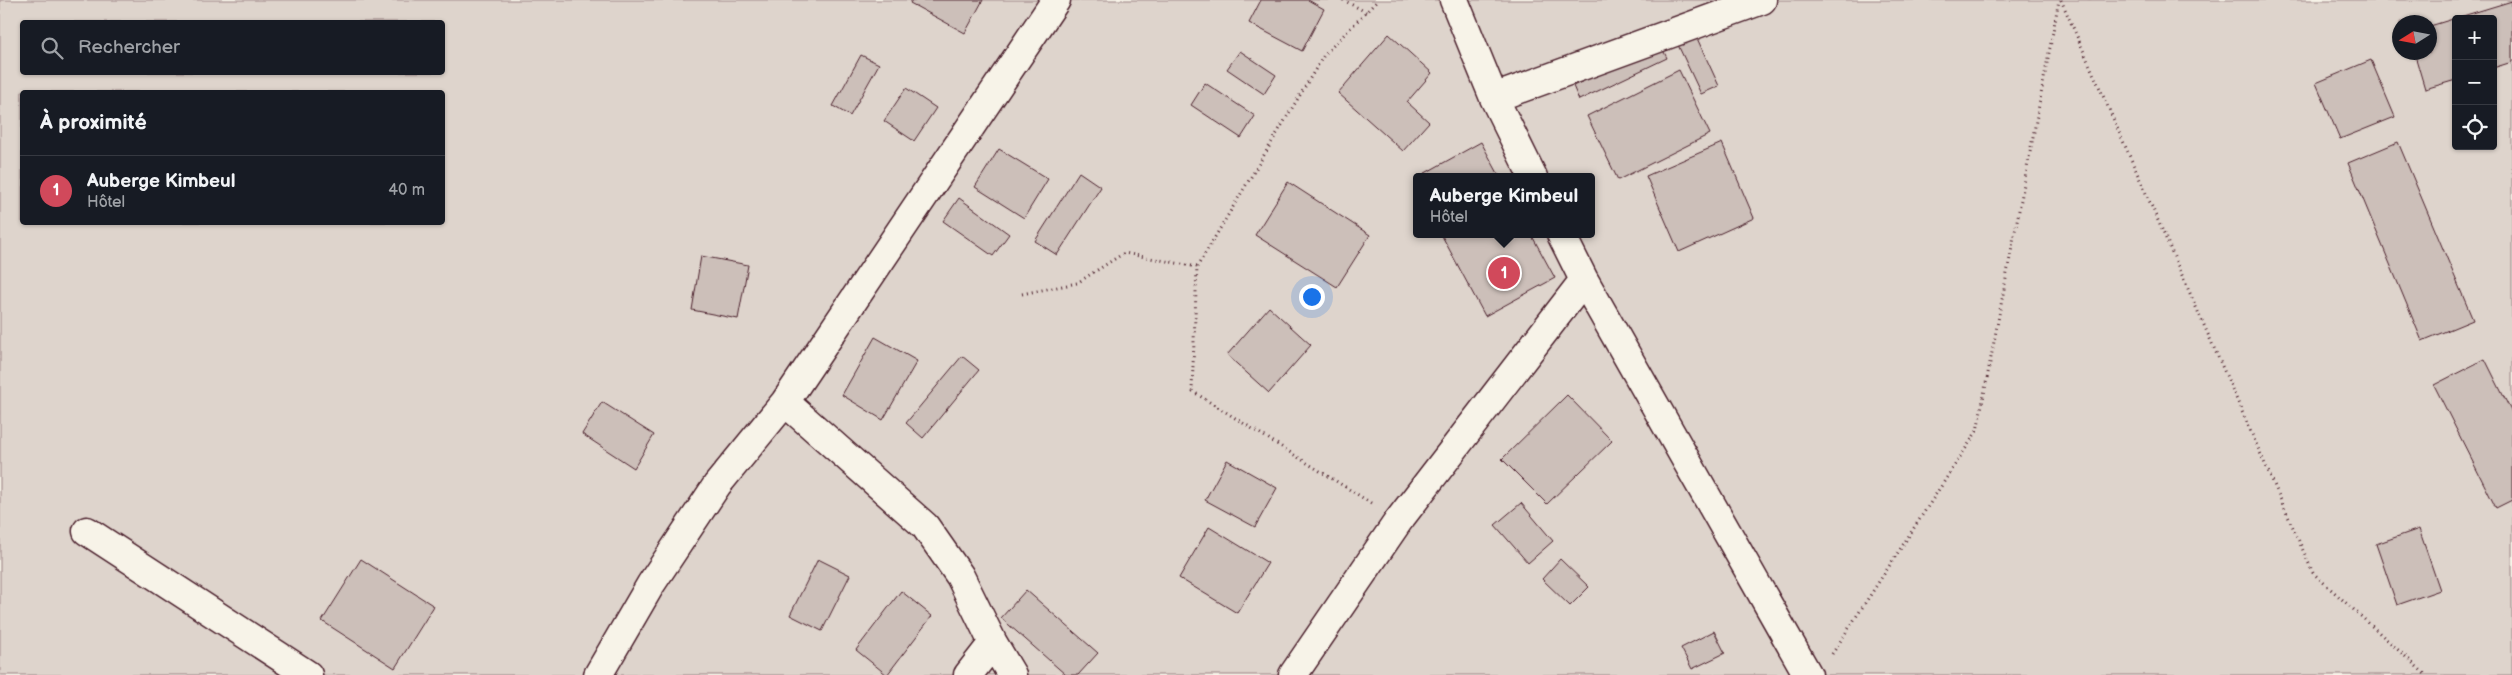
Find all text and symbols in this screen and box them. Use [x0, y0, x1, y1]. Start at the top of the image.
north arrow [2392, 15, 2437, 60]
map controls [2452, 15, 2497, 150]
button: + [2452, 15, 2497, 60]
search box [20, 20, 445, 75]
icon: search [38, 34, 66, 62]
text: Rechercher [78, 36, 180, 59]
button: − [2452, 60, 2497, 105]
button: locate [2452, 105, 2497, 150]
text: À proximité [40, 110, 147, 135]
text: Auberge Kimbeul [87, 170, 235, 193]
popup [1413, 173, 1595, 238]
text: 1 [53, 181, 59, 200]
text: 40 m [388, 181, 425, 200]
text: Auberge Kimbeul [1430, 185, 1578, 208]
text: Hôtel [87, 193, 125, 212]
text: Hôtel [1430, 208, 1468, 227]
pin: 1 [1488, 254, 1520, 292]
your location [1299, 284, 1325, 310]

